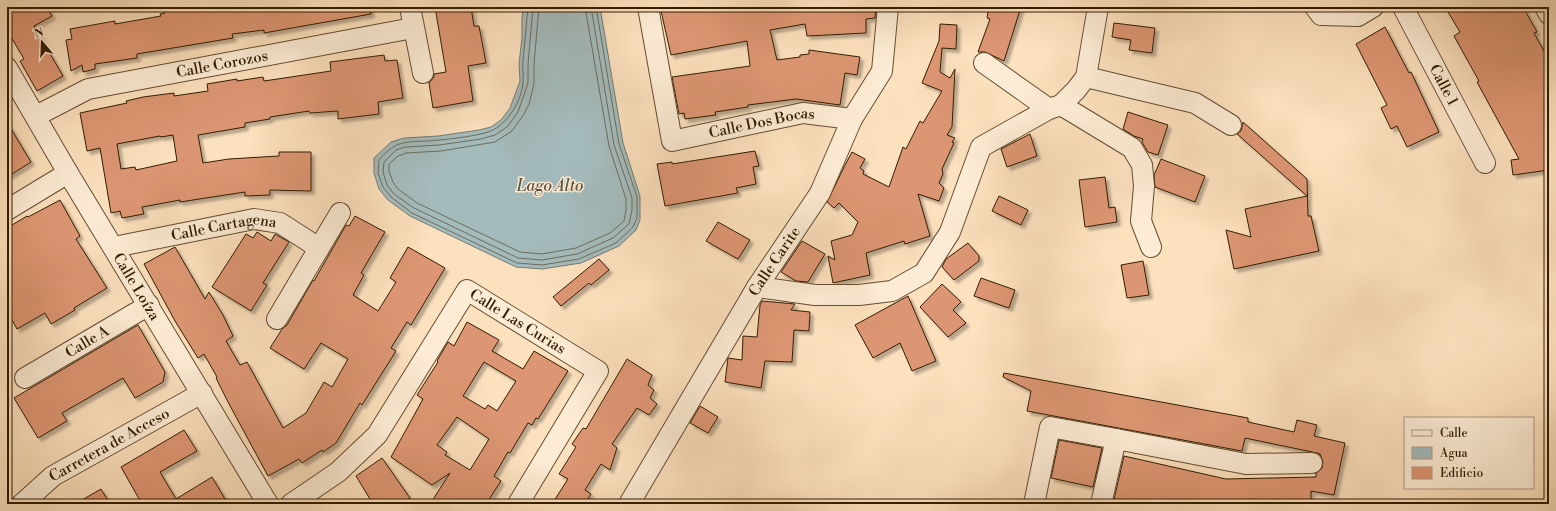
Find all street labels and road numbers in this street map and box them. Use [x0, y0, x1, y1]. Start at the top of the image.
street label: Calle Corozos [175, 46, 270, 82]
street label: Calle 1 [1425, 61, 1462, 109]
street label: Calle Dos Bocas [707, 104, 816, 143]
street label: Calle Cartagena [170, 210, 278, 245]
street label: Calle Carite [745, 223, 805, 300]
street label: Calle Loíza [108, 249, 164, 324]
street label: Calle Las Curias [466, 285, 569, 359]
street label: Calle A [62, 321, 113, 362]
street label: Carretera de Acceso [46, 404, 173, 486]

